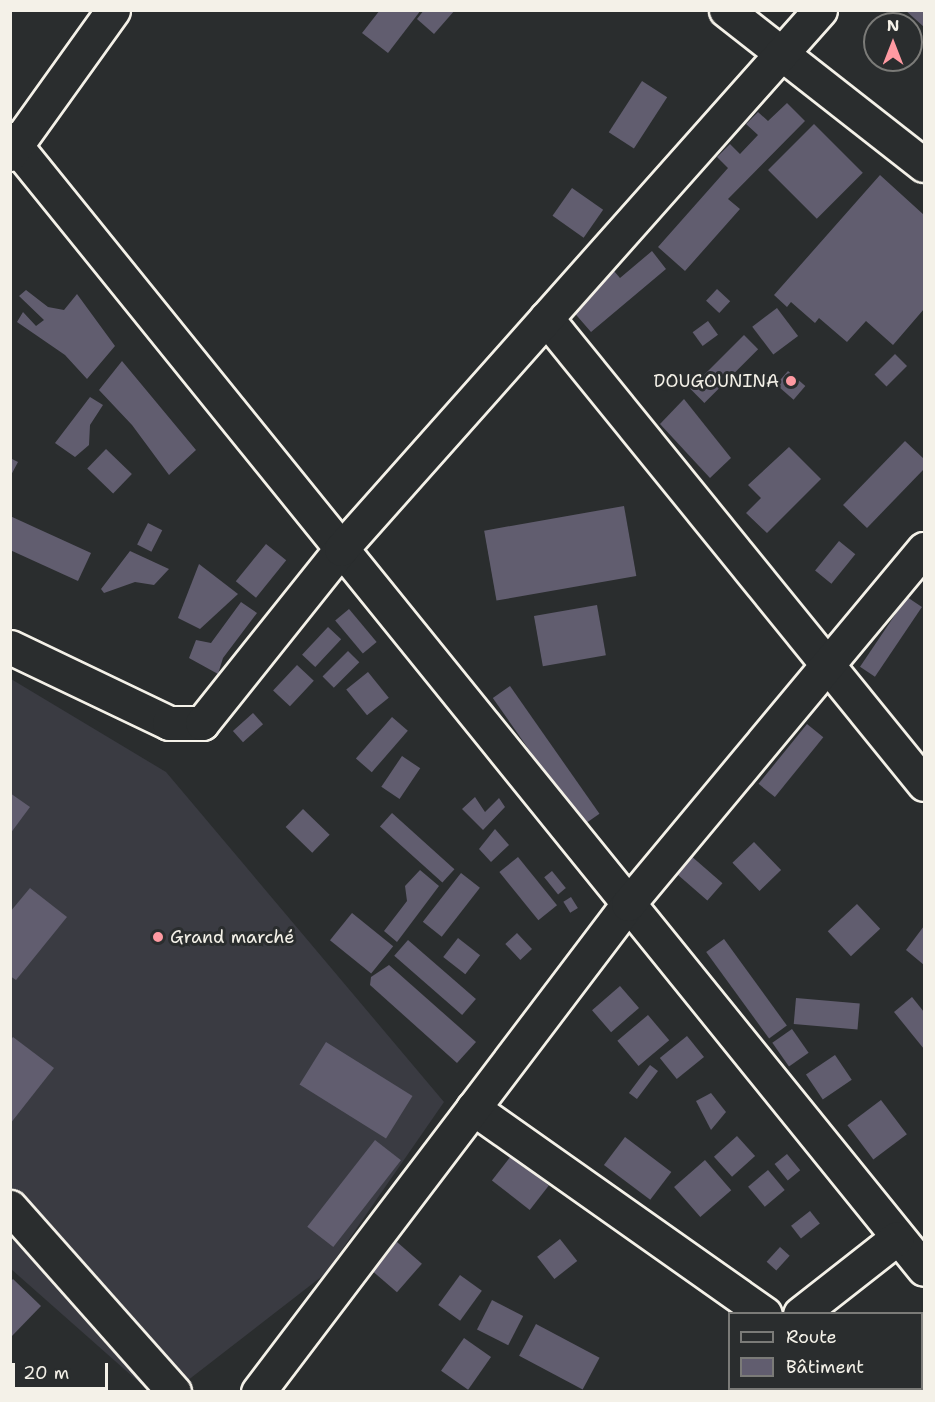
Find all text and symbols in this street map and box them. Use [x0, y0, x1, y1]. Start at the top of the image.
north arrow [863, 12, 923, 72]
text: N [887, 15, 899, 36]
place label: DOUGOUNINA [654, 370, 779, 392]
marker: DOUGOUNINA [784, 374, 798, 388]
place label: Grand marché [170, 926, 294, 948]
marker: Grand marché [151, 930, 165, 944]
legend [728, 1312, 923, 1390]
text: Route [786, 1325, 837, 1349]
scale bar [15, 1351, 111, 1389]
text: Bâtiment [786, 1355, 864, 1379]
text: 20 m [23, 1361, 69, 1385]

